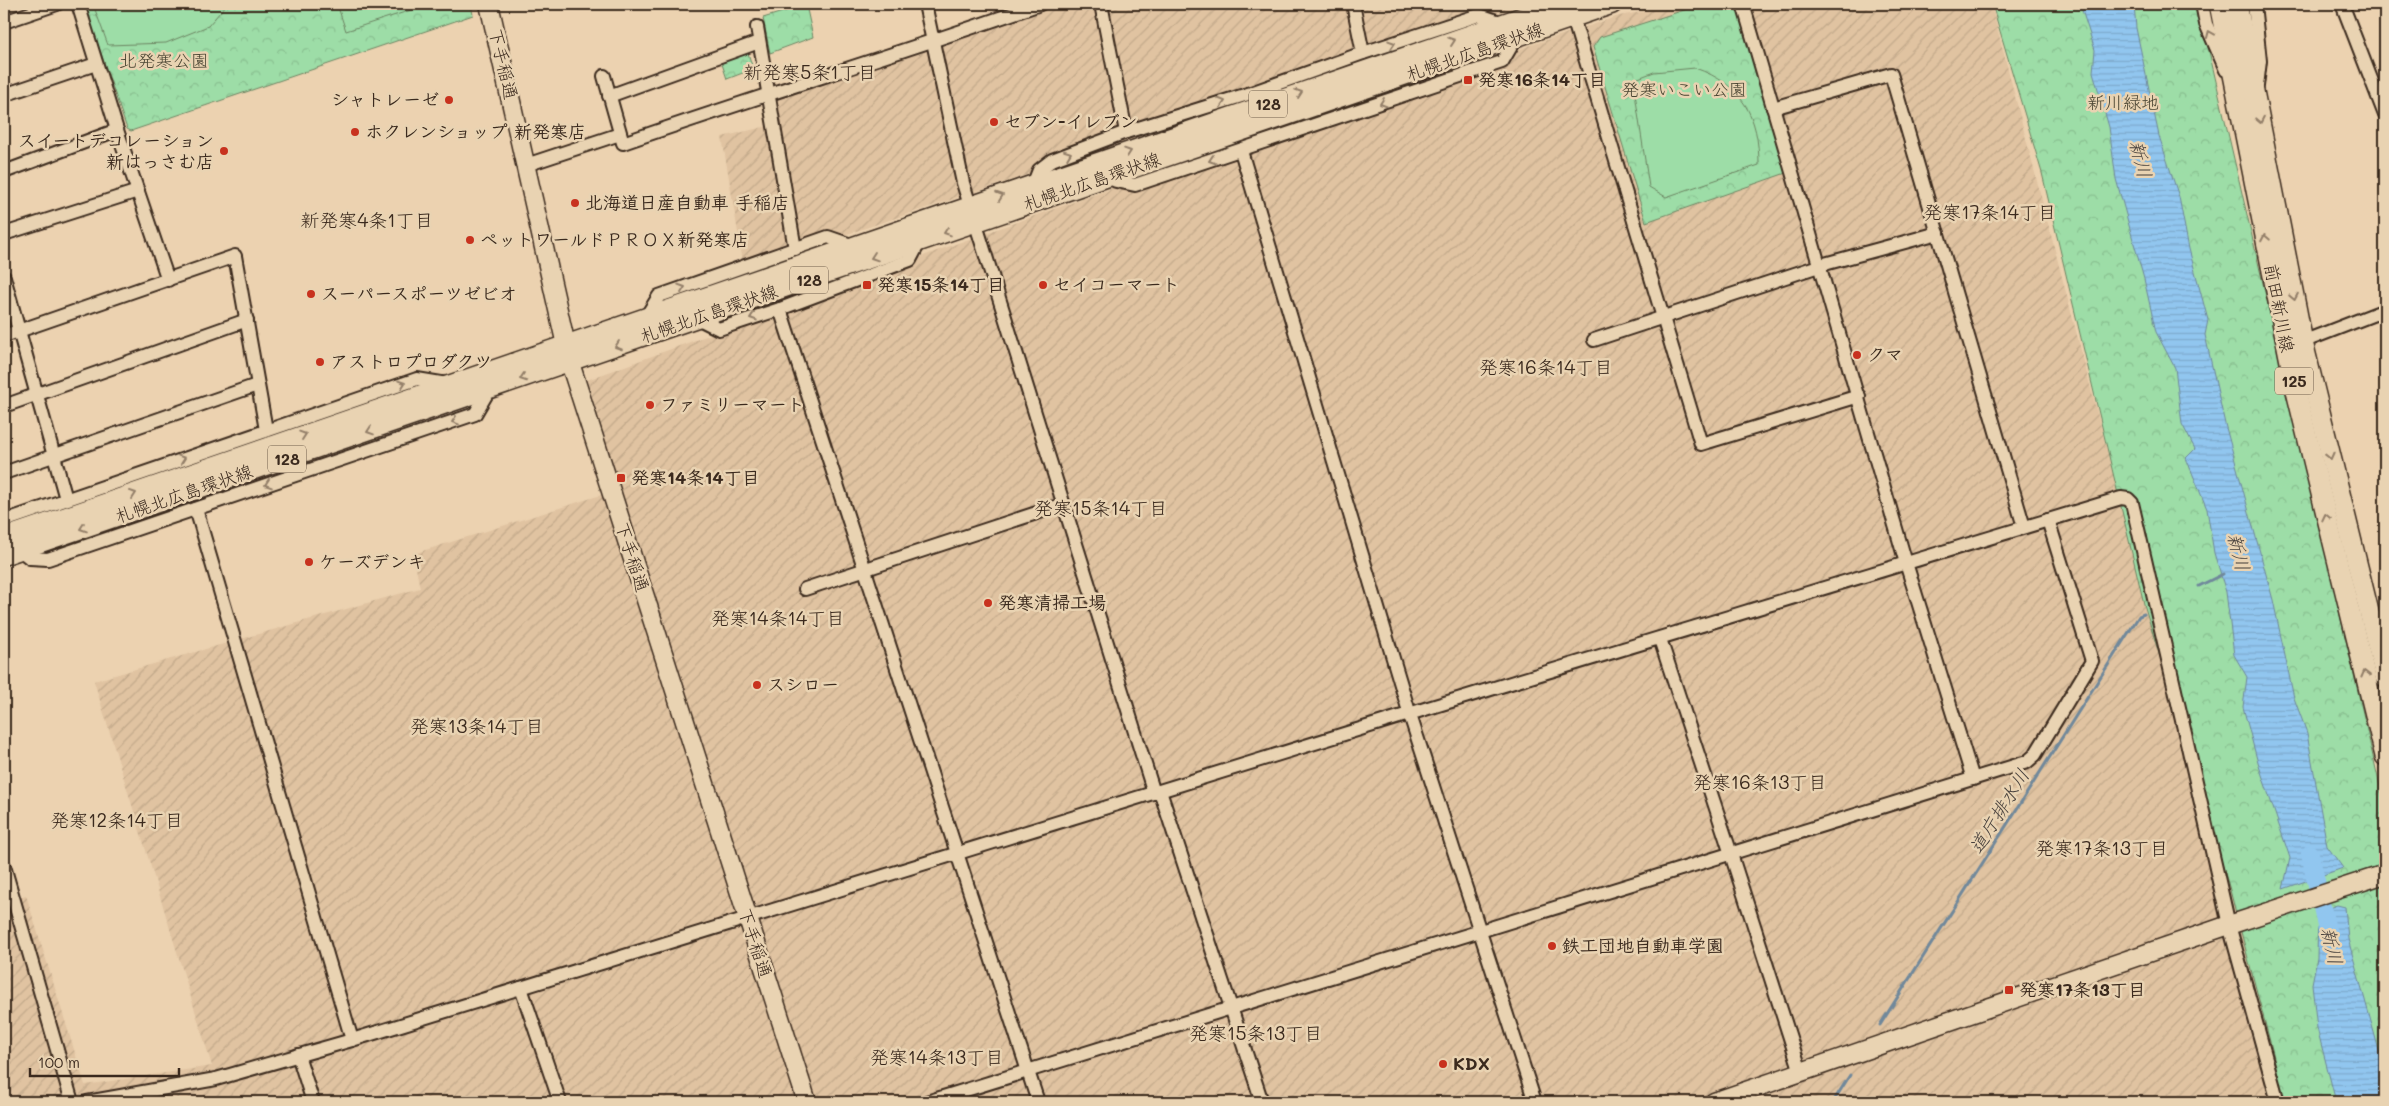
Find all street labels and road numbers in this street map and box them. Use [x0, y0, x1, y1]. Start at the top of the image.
street label: 札幌北広島環状線 [1403, 16, 1547, 86]
street label: 下手稲通 [484, 26, 524, 102]
road number: 128 [1249, 90, 1287, 118]
street label: 札幌北広島環状線 [1020, 146, 1164, 216]
street label: 前田新川線 [2260, 261, 2300, 354]
road number: 128 [790, 266, 828, 294]
street label: 札幌北広島環状線 [637, 278, 781, 348]
road number: 125 [2275, 368, 2313, 394]
road number: 128 [268, 446, 306, 472]
street label: 札幌北広島環状線 [112, 458, 256, 528]
street label: 下手稲通 [610, 519, 655, 595]
street label: 下手稲通 [733, 905, 778, 981]

